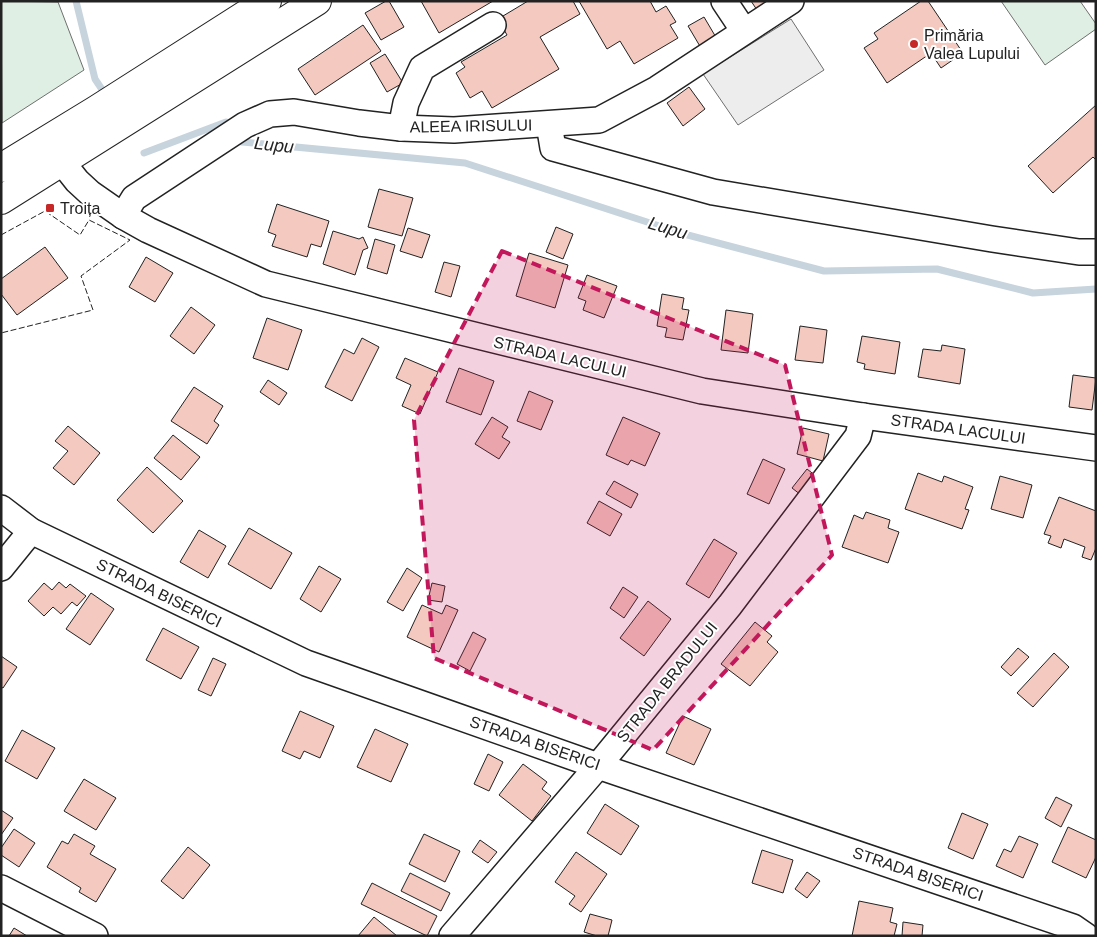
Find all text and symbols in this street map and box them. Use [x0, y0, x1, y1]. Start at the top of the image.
place label: Primăria Valea Lupului [924, 27, 1020, 62]
marker: Primăria Valea Lupului [908, 38, 920, 50]
street label: ALEEA IRISULUI [410, 116, 532, 136]
water label: Lupu [253, 133, 295, 157]
place label: Troița [60, 200, 100, 217]
marker: Troița [44, 202, 56, 214]
water label: Lupu [646, 213, 690, 243]
street label: STRADA LACULUI [492, 333, 628, 381]
street label: STRADA LACULUI [889, 411, 1027, 447]
street label: STRADA BISERICI [94, 555, 224, 631]
street label: STRADA BRADULUI [613, 619, 721, 745]
street label: STRADA BISERICI [468, 713, 602, 773]
street label: STRADA BISERICI [851, 844, 985, 904]

